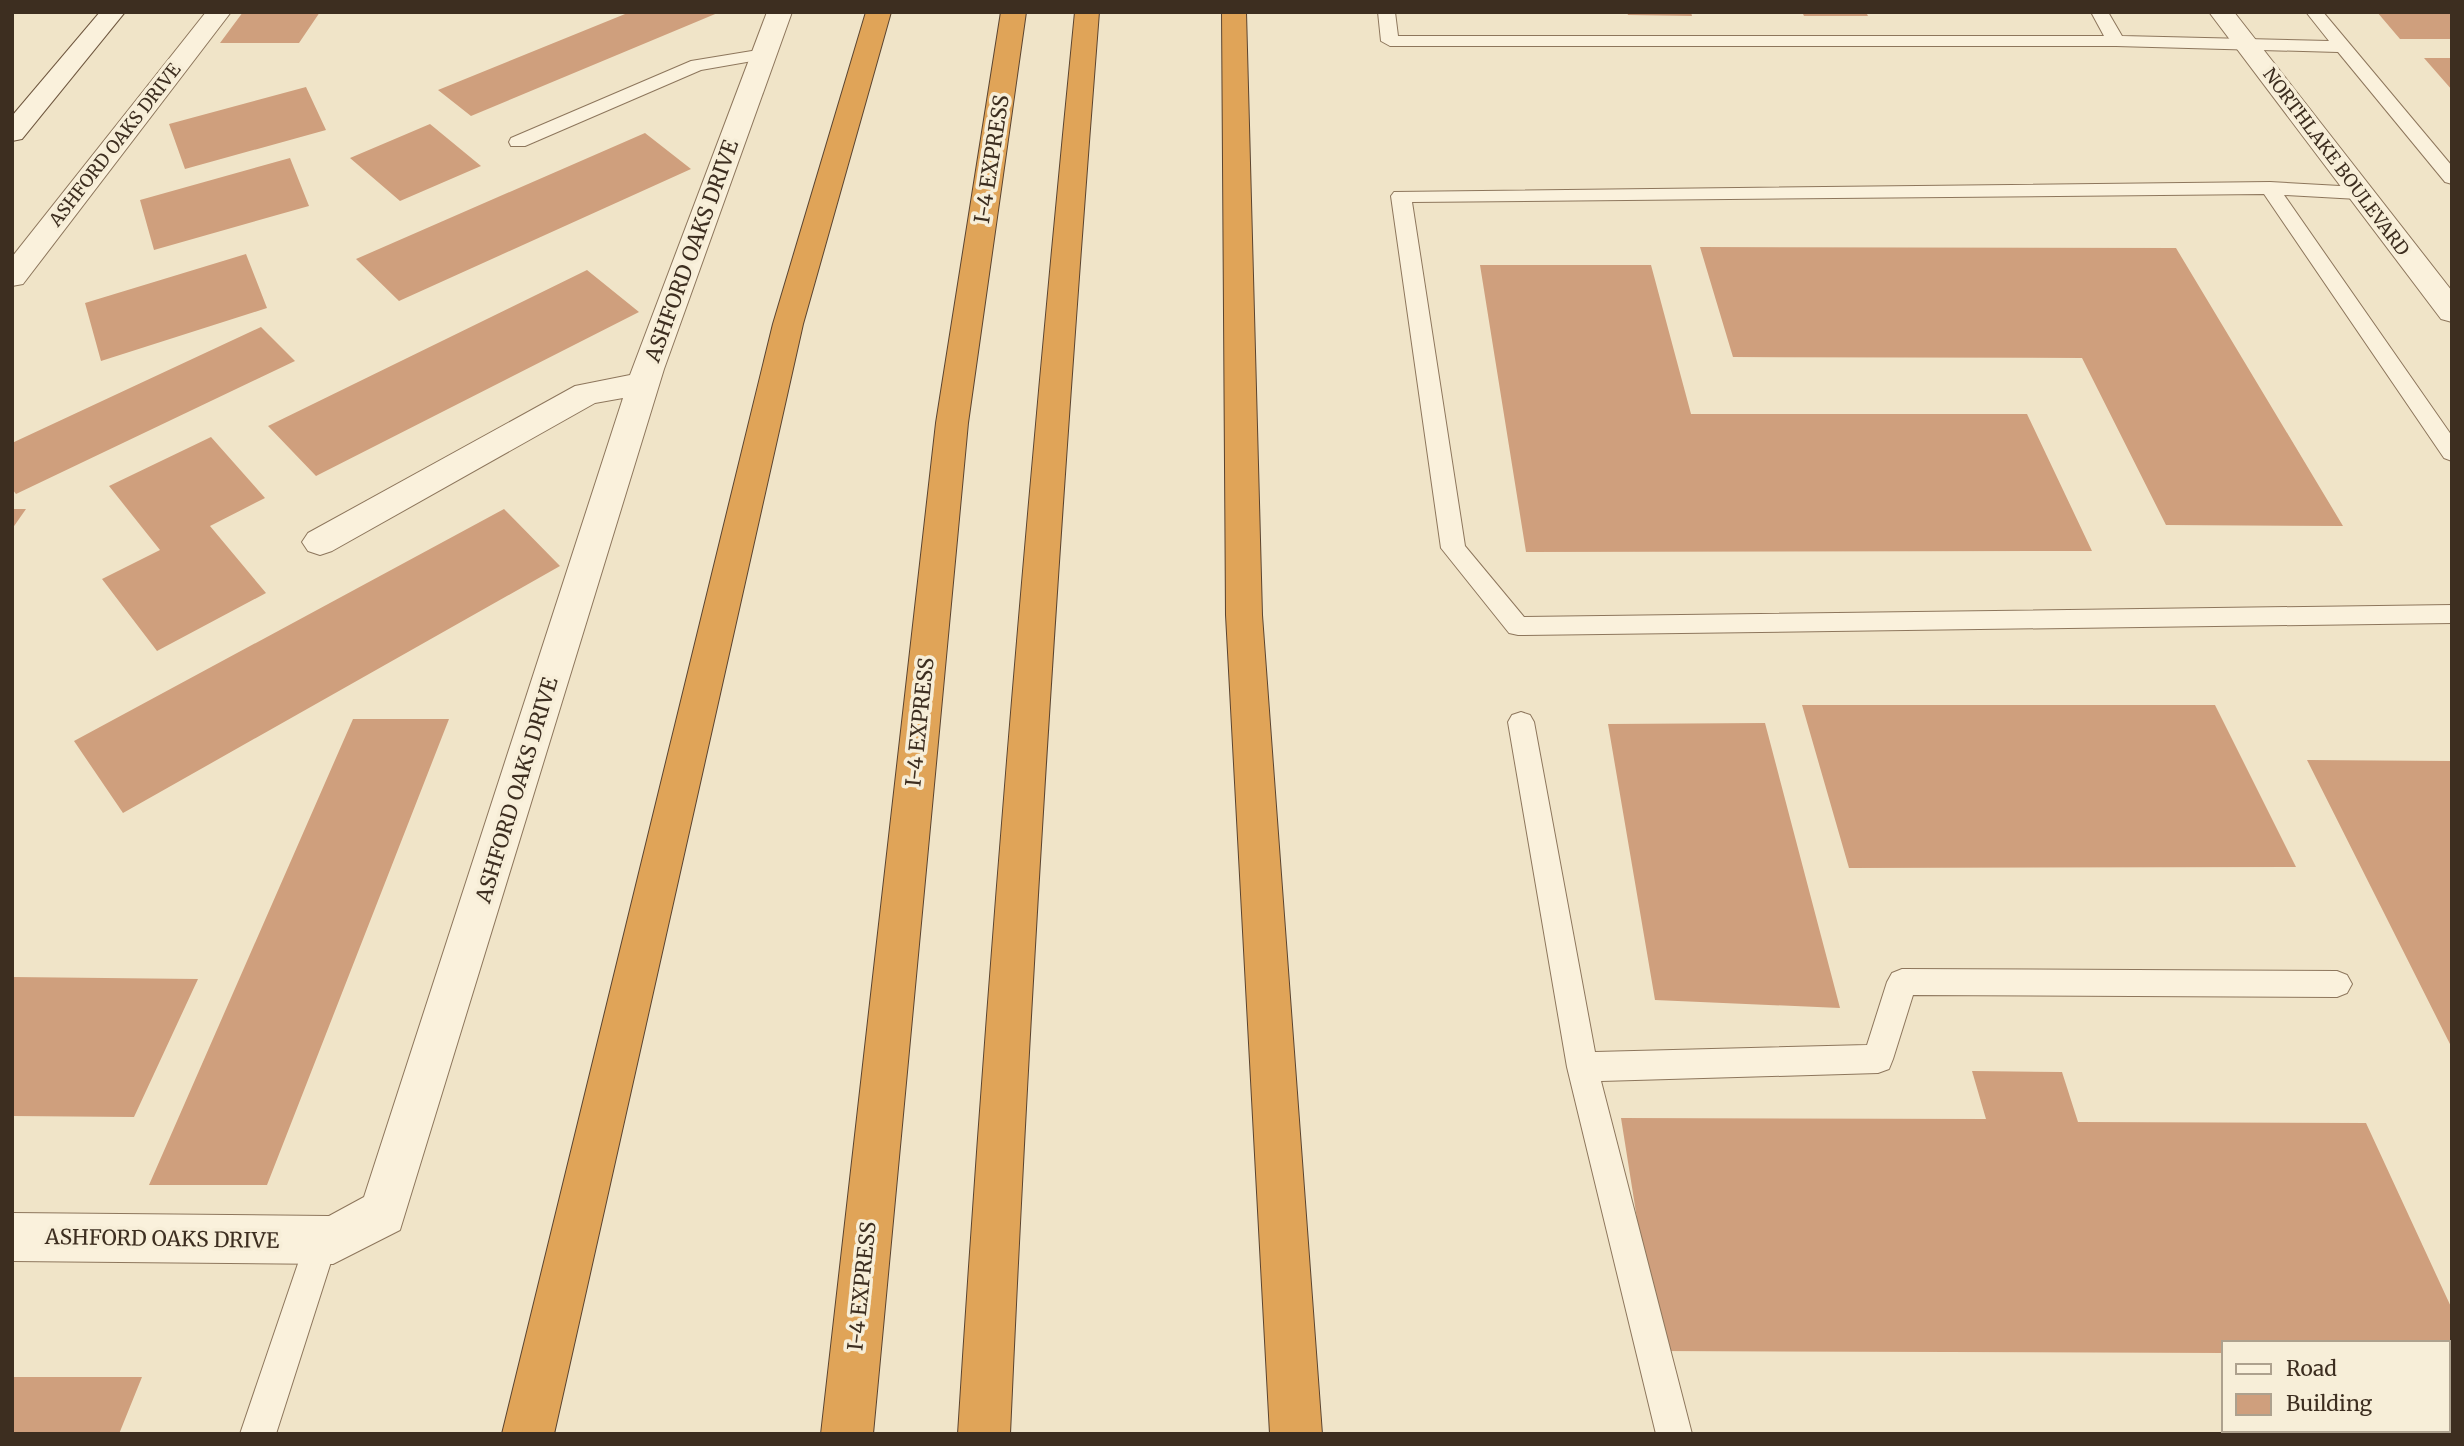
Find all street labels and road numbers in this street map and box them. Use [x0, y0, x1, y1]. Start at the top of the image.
street label: ASHFORD OAKS DRIVE [43, 58, 186, 232]
street label: NORTHLAKE BOULEVARD [2258, 63, 2415, 260]
street label: I-4 EXPRESS [968, 93, 1015, 225]
street label: ASHFORD OAKS DRIVE [638, 135, 745, 367]
street label: I-4 EXPRESS [899, 656, 940, 788]
street label: ASHFORD OAKS DRIVE [469, 673, 564, 907]
street label: I-4 EXPRESS [841, 1220, 882, 1352]
street label: ASHFORD OAKS DRIVE [44, 1223, 280, 1254]

